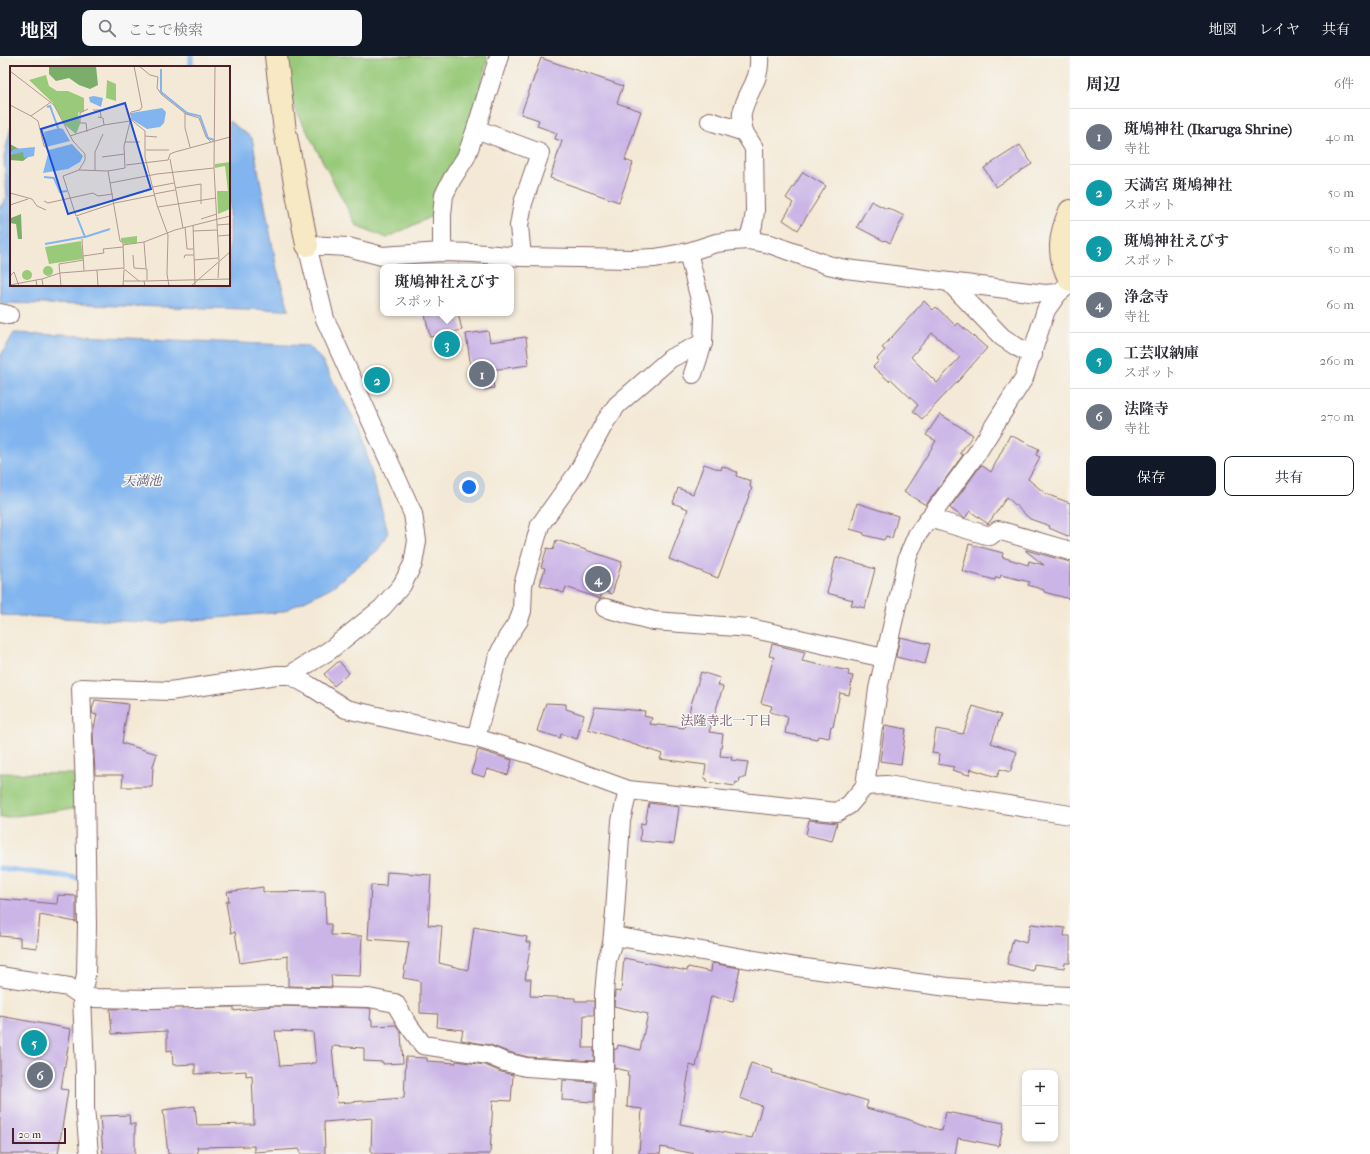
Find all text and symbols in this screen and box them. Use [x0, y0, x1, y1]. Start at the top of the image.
search box [82, 10, 362, 46]
icon: search [96, 17, 118, 39]
text: 地図 [20, 20, 58, 42]
text: ここで検索 [128, 21, 203, 39]
text: 地図 [1209, 21, 1237, 38]
text: レイヤ [1259, 21, 1300, 38]
text: 共有 [1322, 21, 1350, 38]
inset map [10, 66, 230, 286]
text: 周辺 [1086, 74, 1120, 94]
text: 6件 [1334, 76, 1354, 91]
text: 斑鳩神社 (Ikaruga Shrine) [1124, 120, 1292, 138]
text: 1 [1097, 129, 1101, 144]
text: 40 m [1326, 129, 1354, 144]
text: 寺社 [1124, 141, 1150, 156]
text: 天満宮 斑鳩神社 [1124, 176, 1232, 194]
text: 2 [1096, 185, 1102, 200]
text: 50 m [1328, 185, 1354, 200]
text: スポット [1124, 197, 1176, 212]
text: 斑鳩神社えびす [1124, 232, 1229, 250]
text: 3 [1096, 241, 1102, 256]
text: 50 m [1328, 241, 1354, 256]
text: スポット [1124, 253, 1176, 268]
popup [380, 264, 514, 316]
text: 斑鳩神社えびす [394, 273, 500, 291]
text: 浄念寺 [1124, 288, 1169, 306]
text: スポット [394, 294, 447, 309]
text: 4 [1095, 297, 1103, 312]
text: 60 m [1326, 297, 1354, 312]
text: 寺社 [1124, 309, 1150, 324]
pin: 3 [434, 329, 460, 359]
text: 工芸収納庫 [1124, 344, 1199, 362]
text: 5 [1096, 353, 1102, 368]
text: 260 m [1320, 353, 1354, 368]
pin: 1 [469, 359, 495, 389]
pin: 2 [364, 365, 390, 395]
text: スポット [1124, 365, 1176, 380]
text: 法隆寺 [1124, 400, 1169, 418]
text: 6 [1095, 409, 1103, 424]
text: 270 m [1320, 409, 1354, 424]
text: 寺社 [1124, 421, 1150, 436]
button: 保存 [1086, 456, 1216, 496]
button: 共有 [1224, 456, 1354, 496]
water label: 天満池 [122, 473, 163, 488]
your location [459, 477, 479, 497]
pin: 4 [585, 564, 611, 594]
district label: 法隆寺北一丁目 [680, 713, 772, 728]
pin: 5 [21, 1028, 47, 1058]
pin: 6 [27, 1060, 53, 1090]
map controls [1022, 1070, 1058, 1142]
button: + [1022, 1070, 1058, 1106]
button: − [1022, 1106, 1058, 1142]
scale bar [12, 1126, 66, 1145]
text: 20 m [18, 1128, 41, 1141]

